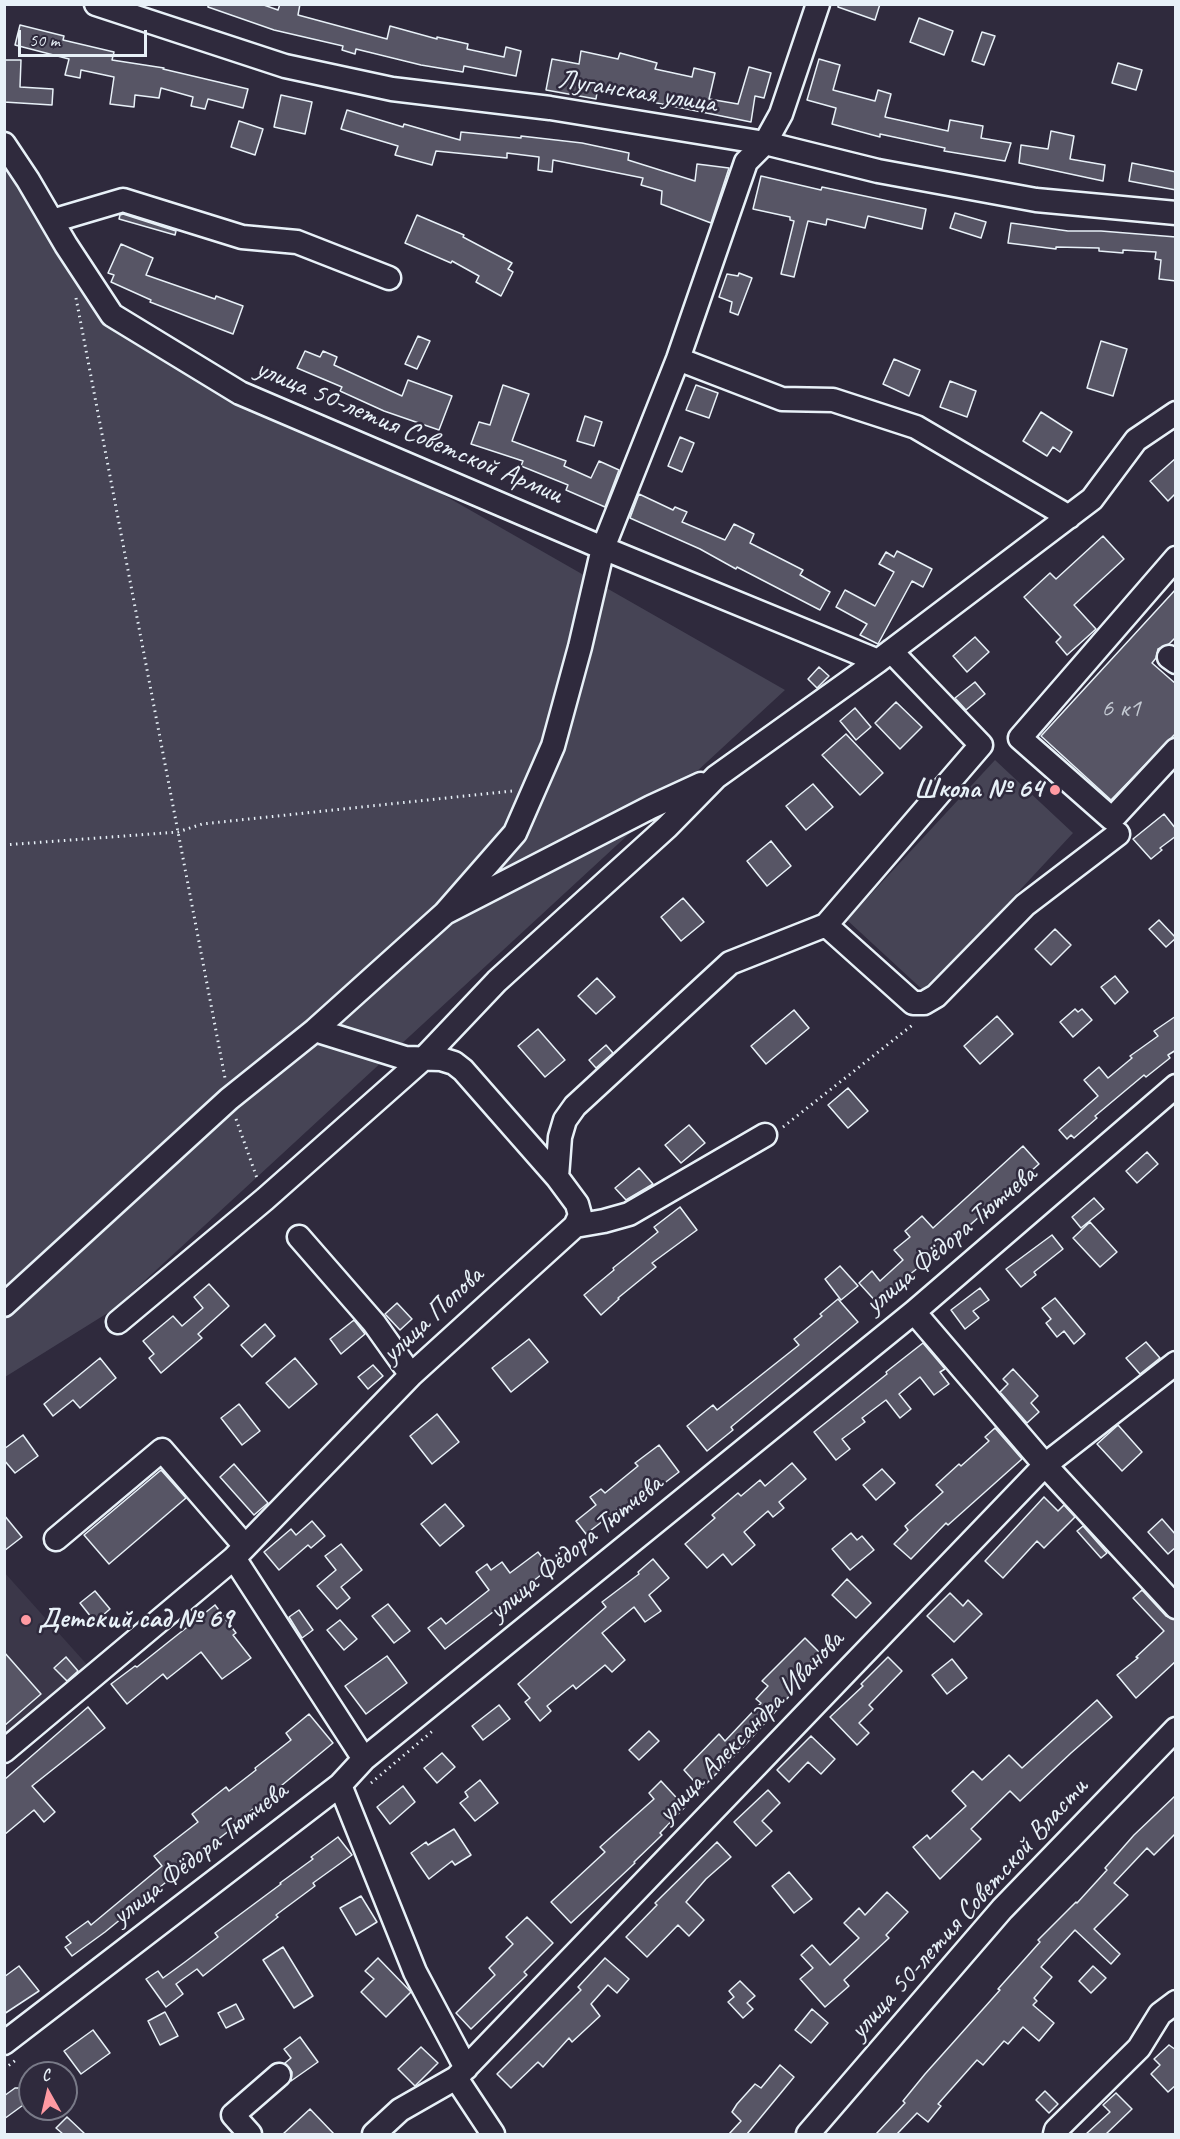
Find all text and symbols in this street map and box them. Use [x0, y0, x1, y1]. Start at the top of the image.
scale bar [21, 18, 150, 56]
text: 50 m [29, 29, 60, 51]
street label: Луганская улица [555, 63, 719, 121]
street label: улица 50-летия Советской Армии [250, 352, 568, 512]
house number: 6 к1 [1101, 693, 1141, 725]
place label: Школа № 64 [914, 773, 1043, 807]
marker: Школа № 64 [1048, 783, 1062, 797]
street label: улица Фёдора Тютчева [858, 1158, 1044, 1322]
street label: улица Попова [375, 1259, 491, 1371]
street label: улица Фёдора Тютчева [482, 1468, 670, 1628]
place label: Детский сад № 69 [38, 1603, 233, 1637]
marker: Детский сад № 69 [19, 1613, 33, 1627]
street label: улица Александра Иванова [651, 1624, 851, 1830]
street label: улица 50-летия Советской Власти [842, 1771, 1096, 2047]
street label: улица Фёдора Тютчева [105, 1775, 295, 1933]
north arrow [18, 2061, 78, 2121]
text: С [40, 2065, 51, 2086]

